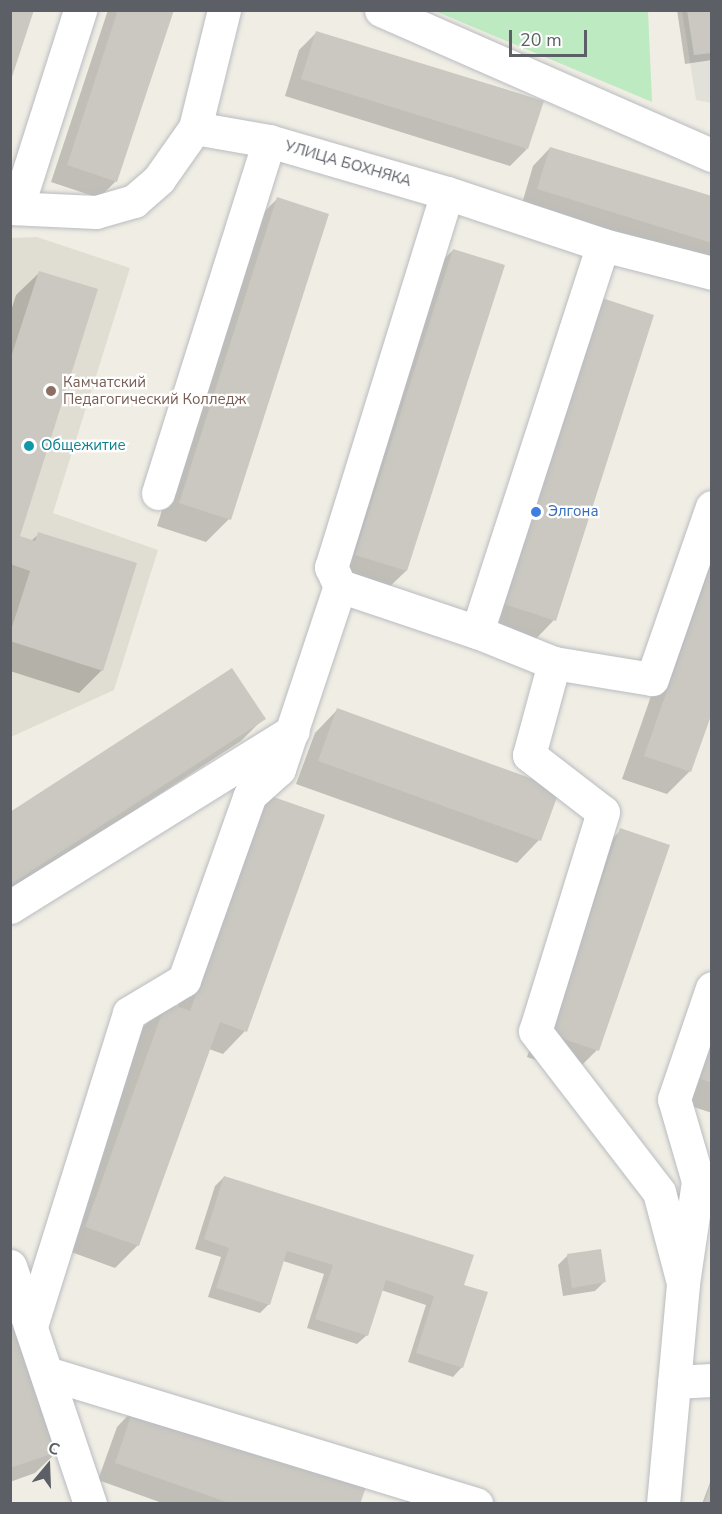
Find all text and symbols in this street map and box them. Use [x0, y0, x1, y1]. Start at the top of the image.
scale bar [512, 18, 590, 56]
text: 20 m [520, 28, 562, 52]
street label: УЛИЦА БОХНЯКА [283, 137, 413, 191]
place label: Камчатский Педагогический Колледж [63, 373, 246, 408]
marker: Камчатский Педагогический Колледж [44, 384, 58, 398]
place label: Общежитие [41, 437, 126, 455]
marker: Общежитие [22, 439, 36, 453]
place label: Элгона [548, 503, 598, 521]
marker: Элгона [529, 505, 543, 519]
north arrow [18, 1436, 78, 1496]
text: С [45, 1437, 63, 1461]

